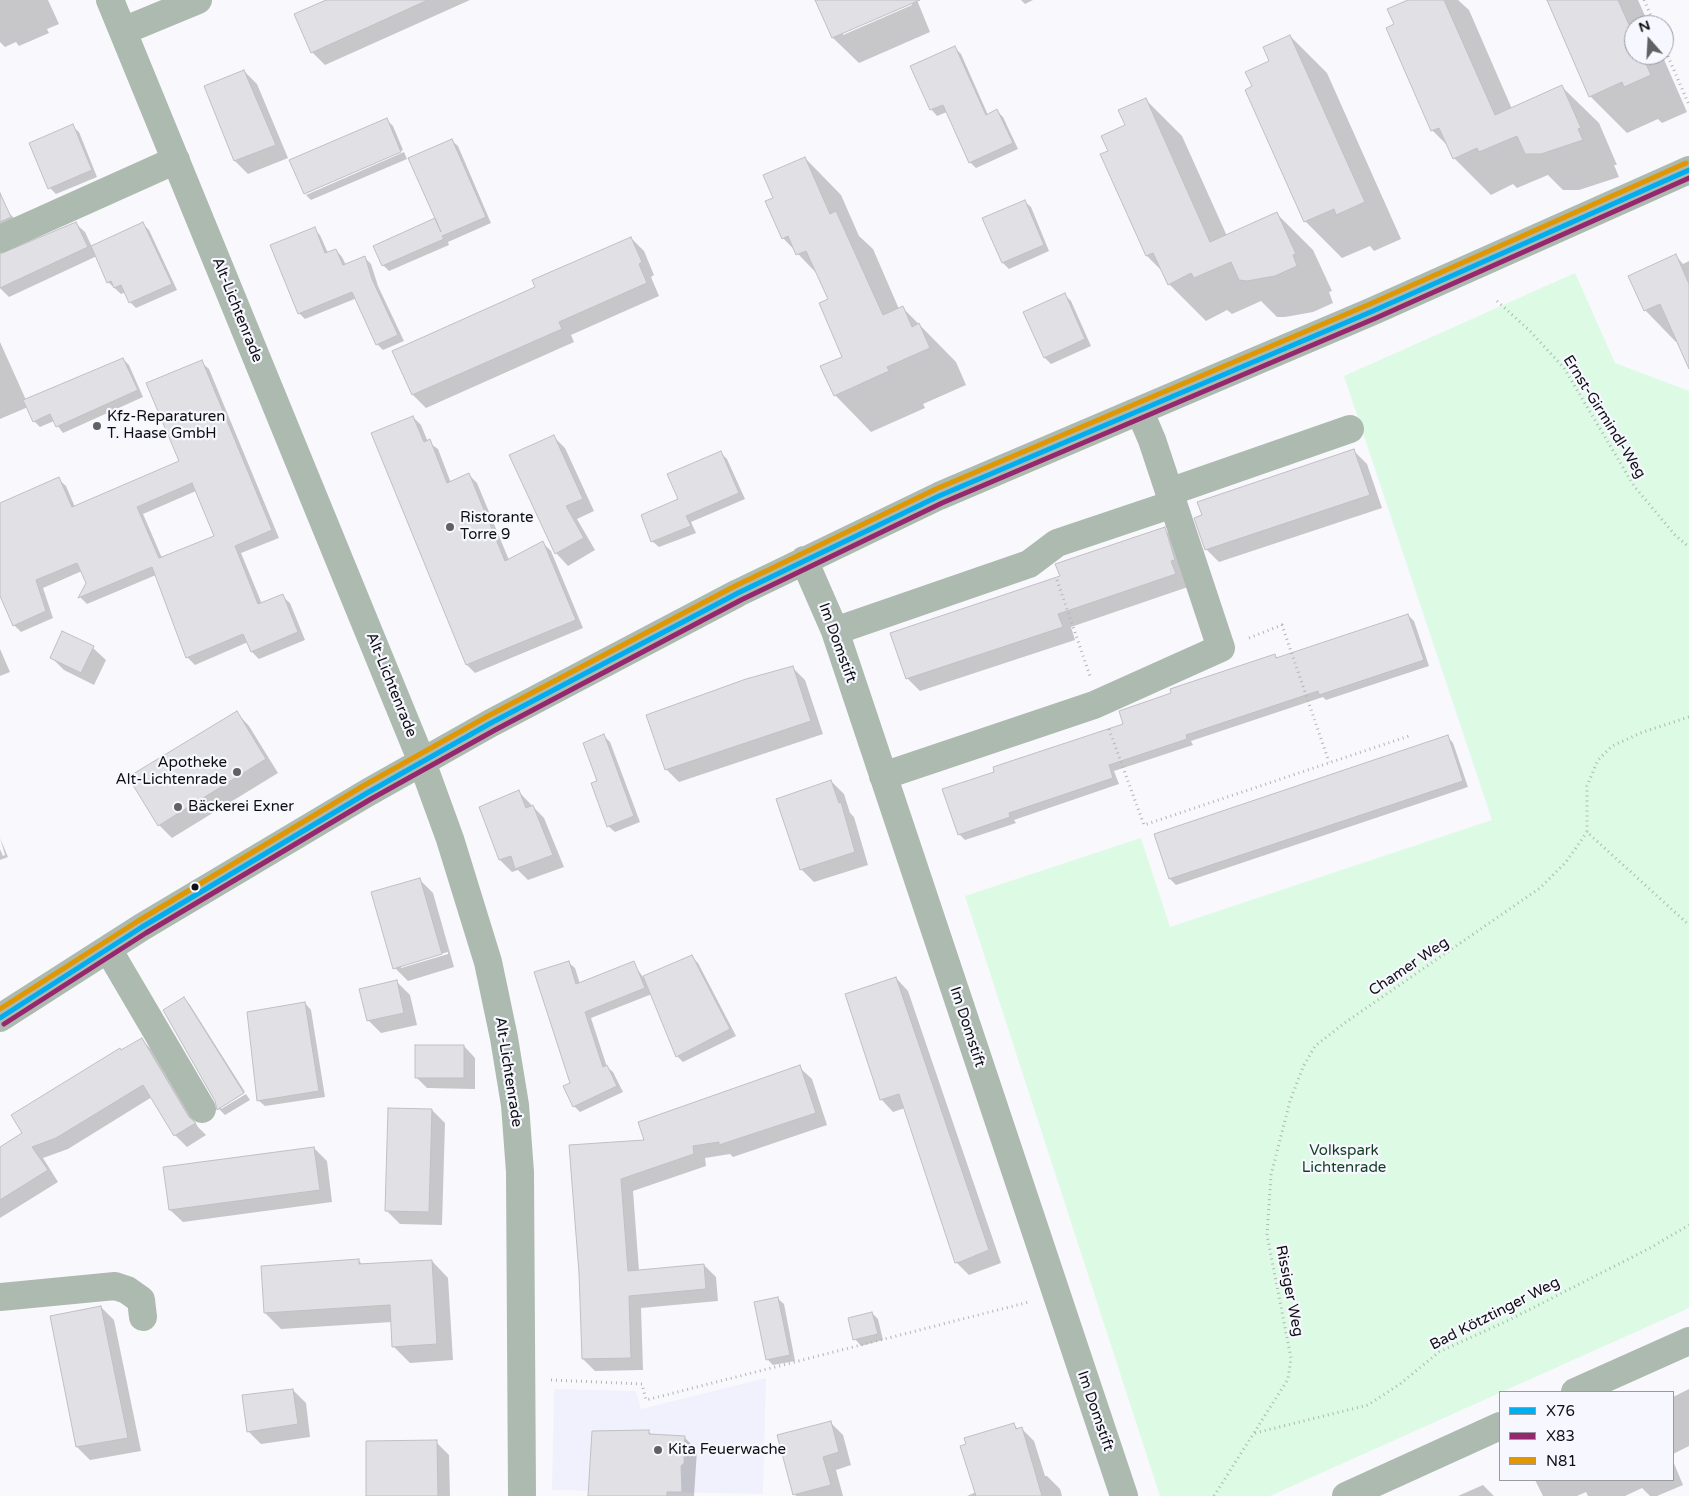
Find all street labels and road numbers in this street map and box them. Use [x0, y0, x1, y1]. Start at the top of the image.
street label: Alt-Lichtenrade [208, 255, 266, 365]
street label: Ernst-Girmindl-Weg [1559, 352, 1649, 482]
street label: Im Domstift [814, 601, 860, 685]
street label: Alt-Lichtenrade [362, 630, 420, 740]
street label: Chamer Weg [1366, 934, 1452, 1000]
street label: Im Domstift [946, 984, 988, 1070]
street label: Alt-Lichtenrade [490, 1016, 526, 1128]
street label: Rissiger Weg [1271, 1244, 1307, 1338]
street label: Bad Kötztinger Weg [1427, 1273, 1563, 1355]
street label: Im Domstift [1073, 1369, 1117, 1453]

